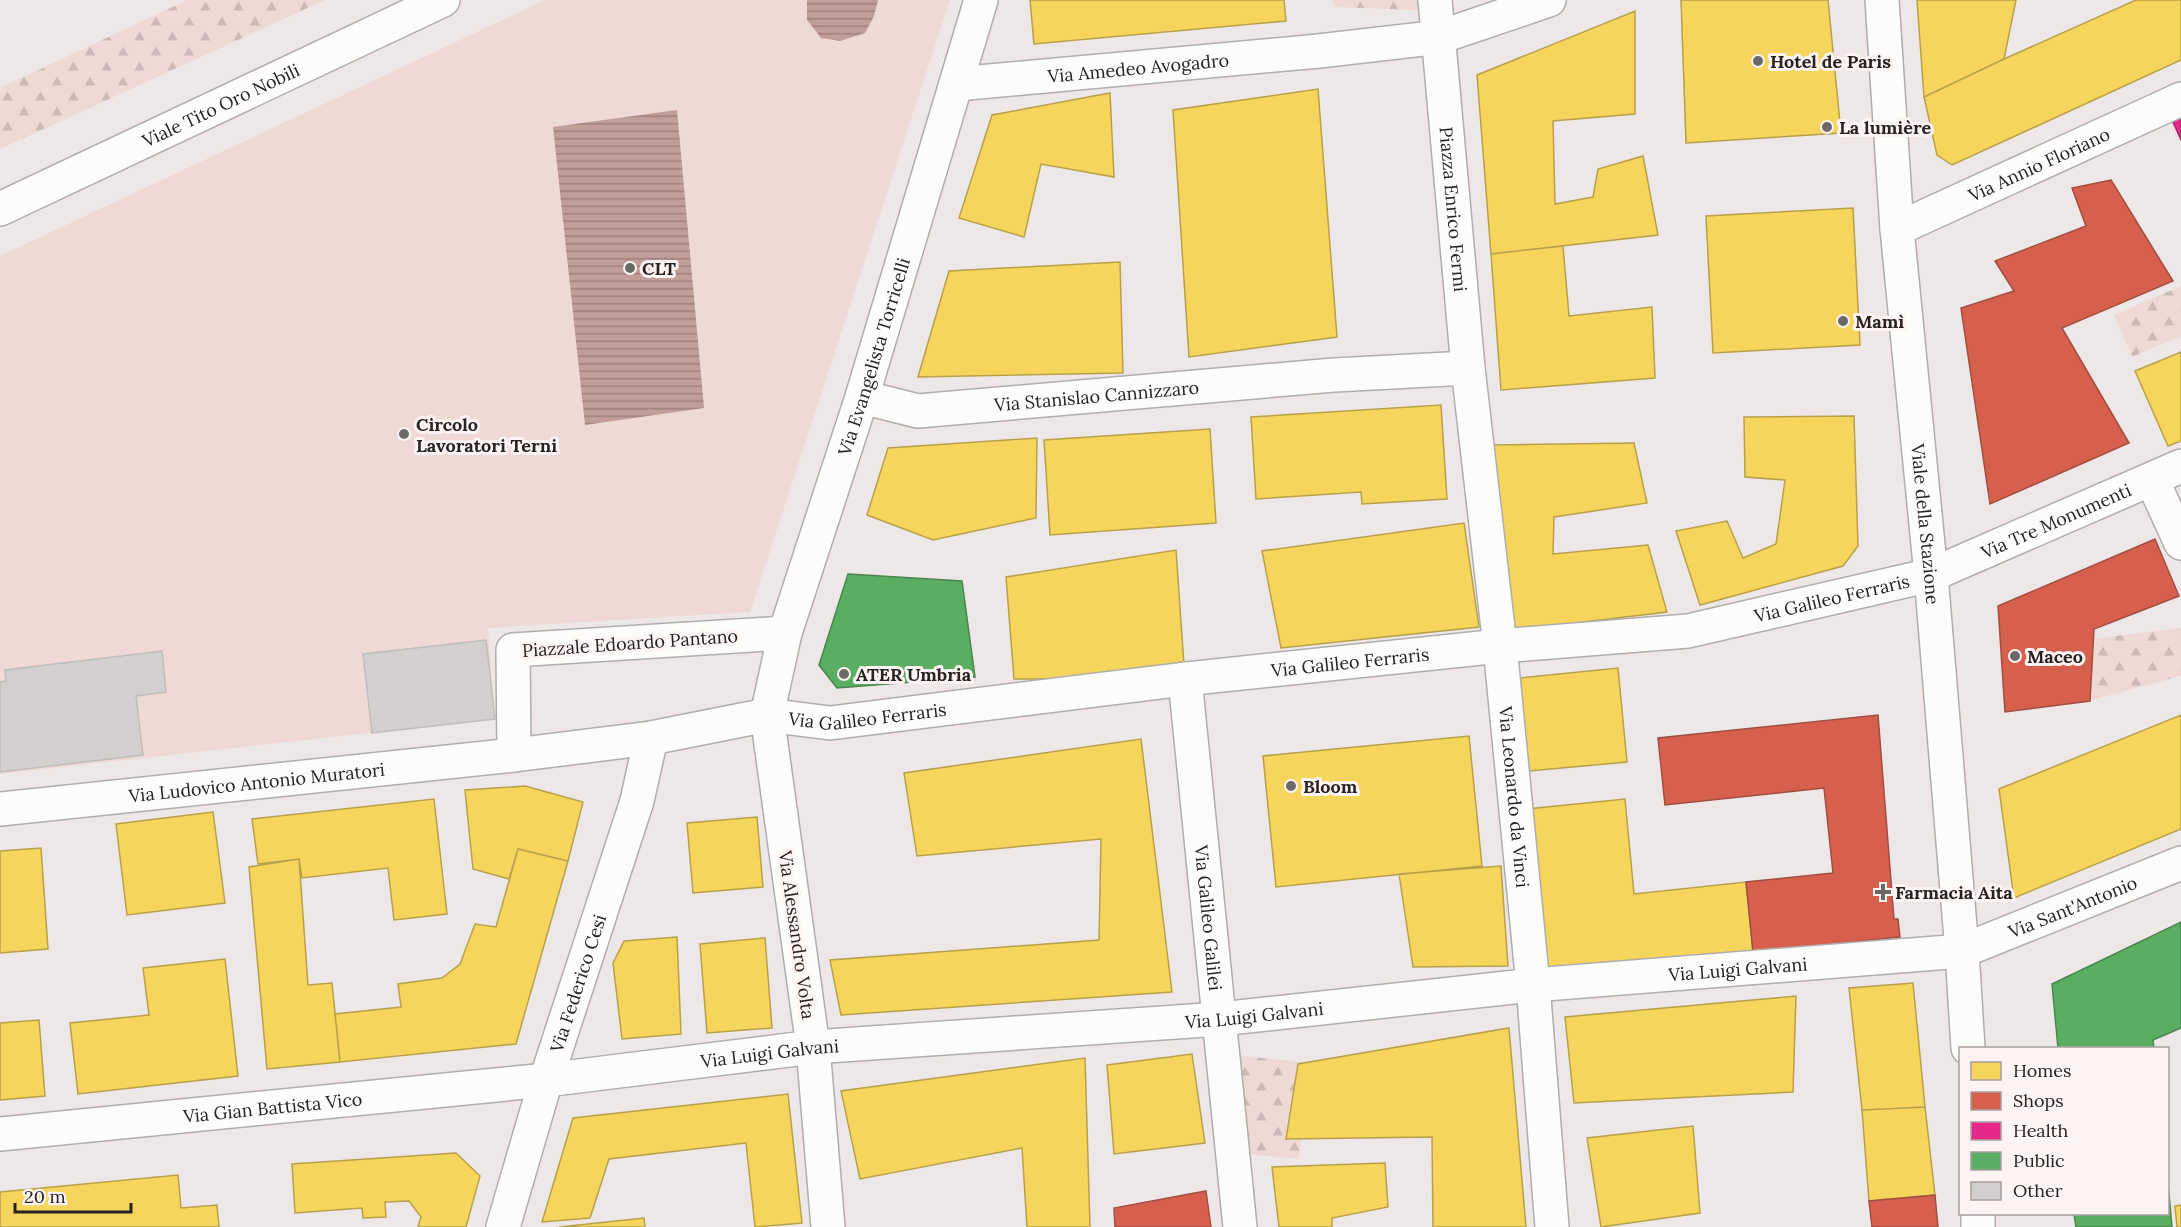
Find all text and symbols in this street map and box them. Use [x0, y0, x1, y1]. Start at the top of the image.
street label: Via Amedeo Avogadro [1046, 48, 1230, 87]
place label: Hotel de Paris [1770, 50, 1891, 73]
marker: Hotel de Paris [1751, 54, 1765, 68]
street label: Viale Tito Oro Nobili [137, 58, 303, 152]
place label: La lumière [1839, 116, 1931, 139]
marker: La lumière [1820, 120, 1834, 134]
street label: Via Annio Floriano [1964, 122, 2113, 207]
street label: Piazza Enrico Fermi [1435, 126, 1473, 293]
street label: Via Evangelista Torricelli [832, 255, 915, 459]
place label: CLT [642, 257, 676, 280]
marker: CLT [623, 261, 637, 275]
place label: Mamì [1855, 310, 1904, 333]
marker: Mamì [1836, 314, 1850, 328]
street label: Via Stanislao Cannizzaro [992, 375, 1200, 416]
place label: Circolo Lavoratori Terni [416, 413, 557, 457]
marker: Circolo Lavoratori Terni [397, 427, 411, 441]
street label: Viale della Stazione [1907, 442, 1945, 606]
street label: Via Tre Monumenti [1976, 478, 2134, 564]
street label: Via Galileo Ferraris [1751, 569, 1912, 627]
street label: Piazzale Edoardo Pantano [521, 624, 739, 662]
street label: Via Galileo Ferraris [1269, 642, 1430, 682]
place label: Maceo [2027, 645, 2083, 668]
marker: Maceo [2008, 649, 2022, 663]
place label: ATER Umbria [856, 663, 972, 686]
marker: ATER Umbria [837, 667, 851, 681]
street label: Via Galileo Ferraris [786, 697, 948, 735]
street label: Via Leonardo da Vinci [1494, 704, 1535, 889]
street label: Via Ludovico Antonio Muratori [127, 757, 386, 807]
place label: Bloom [1303, 775, 1358, 798]
marker: Bloom [1284, 779, 1298, 793]
street label: Via Galileo Galilei [1190, 843, 1228, 992]
street label: Via Alessandro Volta [774, 848, 820, 1021]
street label: Via Sant'Antonio [2004, 870, 2140, 943]
place label: Farmacia Aita [1895, 881, 2013, 904]
marker: Farmacia Aita [1876, 885, 1890, 899]
street label: Via Federico Cesi [544, 911, 611, 1056]
street label: Via Luigi Galvani [1667, 952, 1808, 986]
street label: Via Luigi Galvani [1183, 996, 1324, 1033]
street label: Via Luigi Galvani [698, 1034, 840, 1072]
legend [1959, 1047, 2169, 1215]
text: Homes [2013, 1059, 2071, 1082]
street label: Via Gian Battista Vico [181, 1087, 363, 1127]
text: Shops [2013, 1089, 2064, 1112]
text: Health [2013, 1119, 2069, 1142]
text: Public [2013, 1149, 2065, 1172]
scale bar [15, 1176, 130, 1214]
text: Other [2013, 1179, 2063, 1202]
text: 20 m [24, 1185, 66, 1208]

